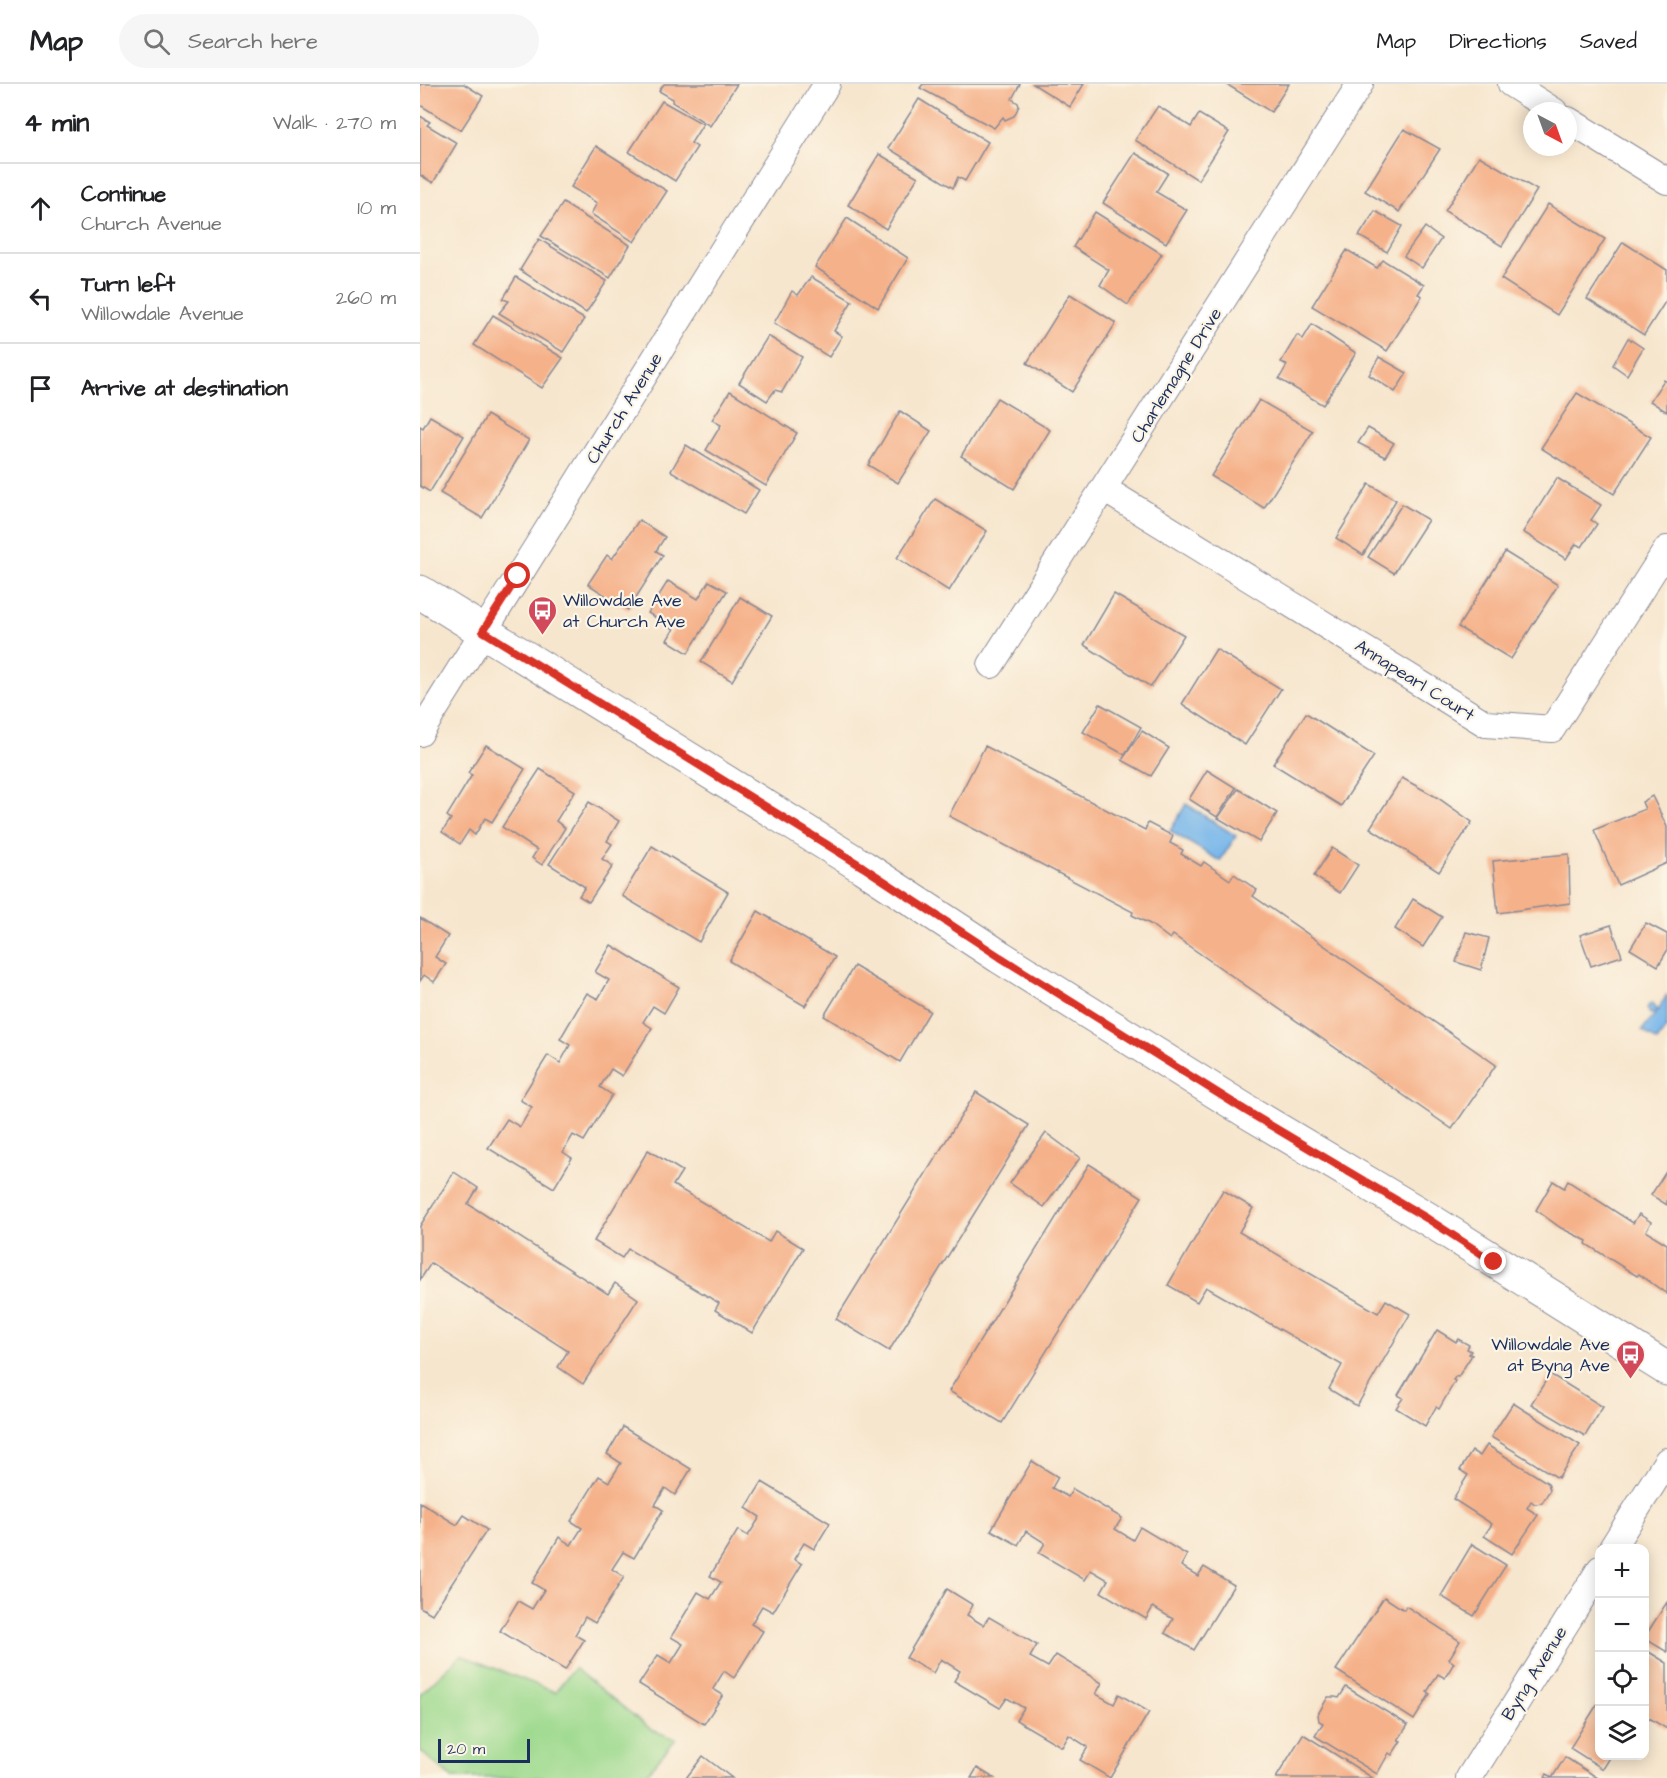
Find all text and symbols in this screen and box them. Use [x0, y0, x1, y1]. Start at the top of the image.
search box [119, 14, 539, 68]
text: Map [30, 22, 83, 61]
icon: search [140, 25, 173, 58]
text: Search here [188, 26, 318, 57]
text: Map [1376, 27, 1416, 56]
text: Directions [1449, 27, 1547, 56]
text: Saved [1580, 27, 1637, 56]
north arrow [1523, 102, 1577, 156]
text: 4 min [24, 105, 89, 141]
text: Walk · 270 m [273, 109, 396, 137]
text: Continue [81, 179, 166, 210]
icon: ahead [24, 192, 57, 225]
text: 10 m [357, 194, 396, 222]
text: Church Avenue [81, 210, 222, 238]
text: Turn left [81, 269, 175, 300]
icon: left [24, 282, 57, 315]
text: 260 m [336, 284, 396, 312]
text: Willowdale Avenue [81, 300, 244, 328]
street label: Charlemagne Drive [1125, 303, 1229, 448]
street label: Church Avenue [580, 348, 669, 469]
icon: arrive [24, 372, 57, 405]
text: Arrive at destination [81, 373, 288, 404]
route start [504, 562, 530, 588]
place label: Willowdale Ave at Church Ave [563, 588, 686, 634]
bus stop icon: Willowdale Ave at Church Ave [526, 594, 558, 636]
street label: Annapearl Court [1350, 634, 1480, 728]
route end [1480, 1248, 1506, 1274]
place label: Willowdale Ave at Byng Ave [1491, 1332, 1610, 1379]
bus stop icon: Willowdale Ave at Byng Ave [1615, 1338, 1647, 1380]
map controls [1595, 1544, 1649, 1760]
button: + [1595, 1544, 1649, 1598]
button: − [1595, 1598, 1649, 1652]
street label: Byng Avenue [1496, 1621, 1574, 1726]
button: locate [1595, 1652, 1649, 1706]
button: layers [1595, 1706, 1649, 1760]
scale bar [438, 1736, 530, 1764]
text: 20 m [447, 1738, 485, 1760]

